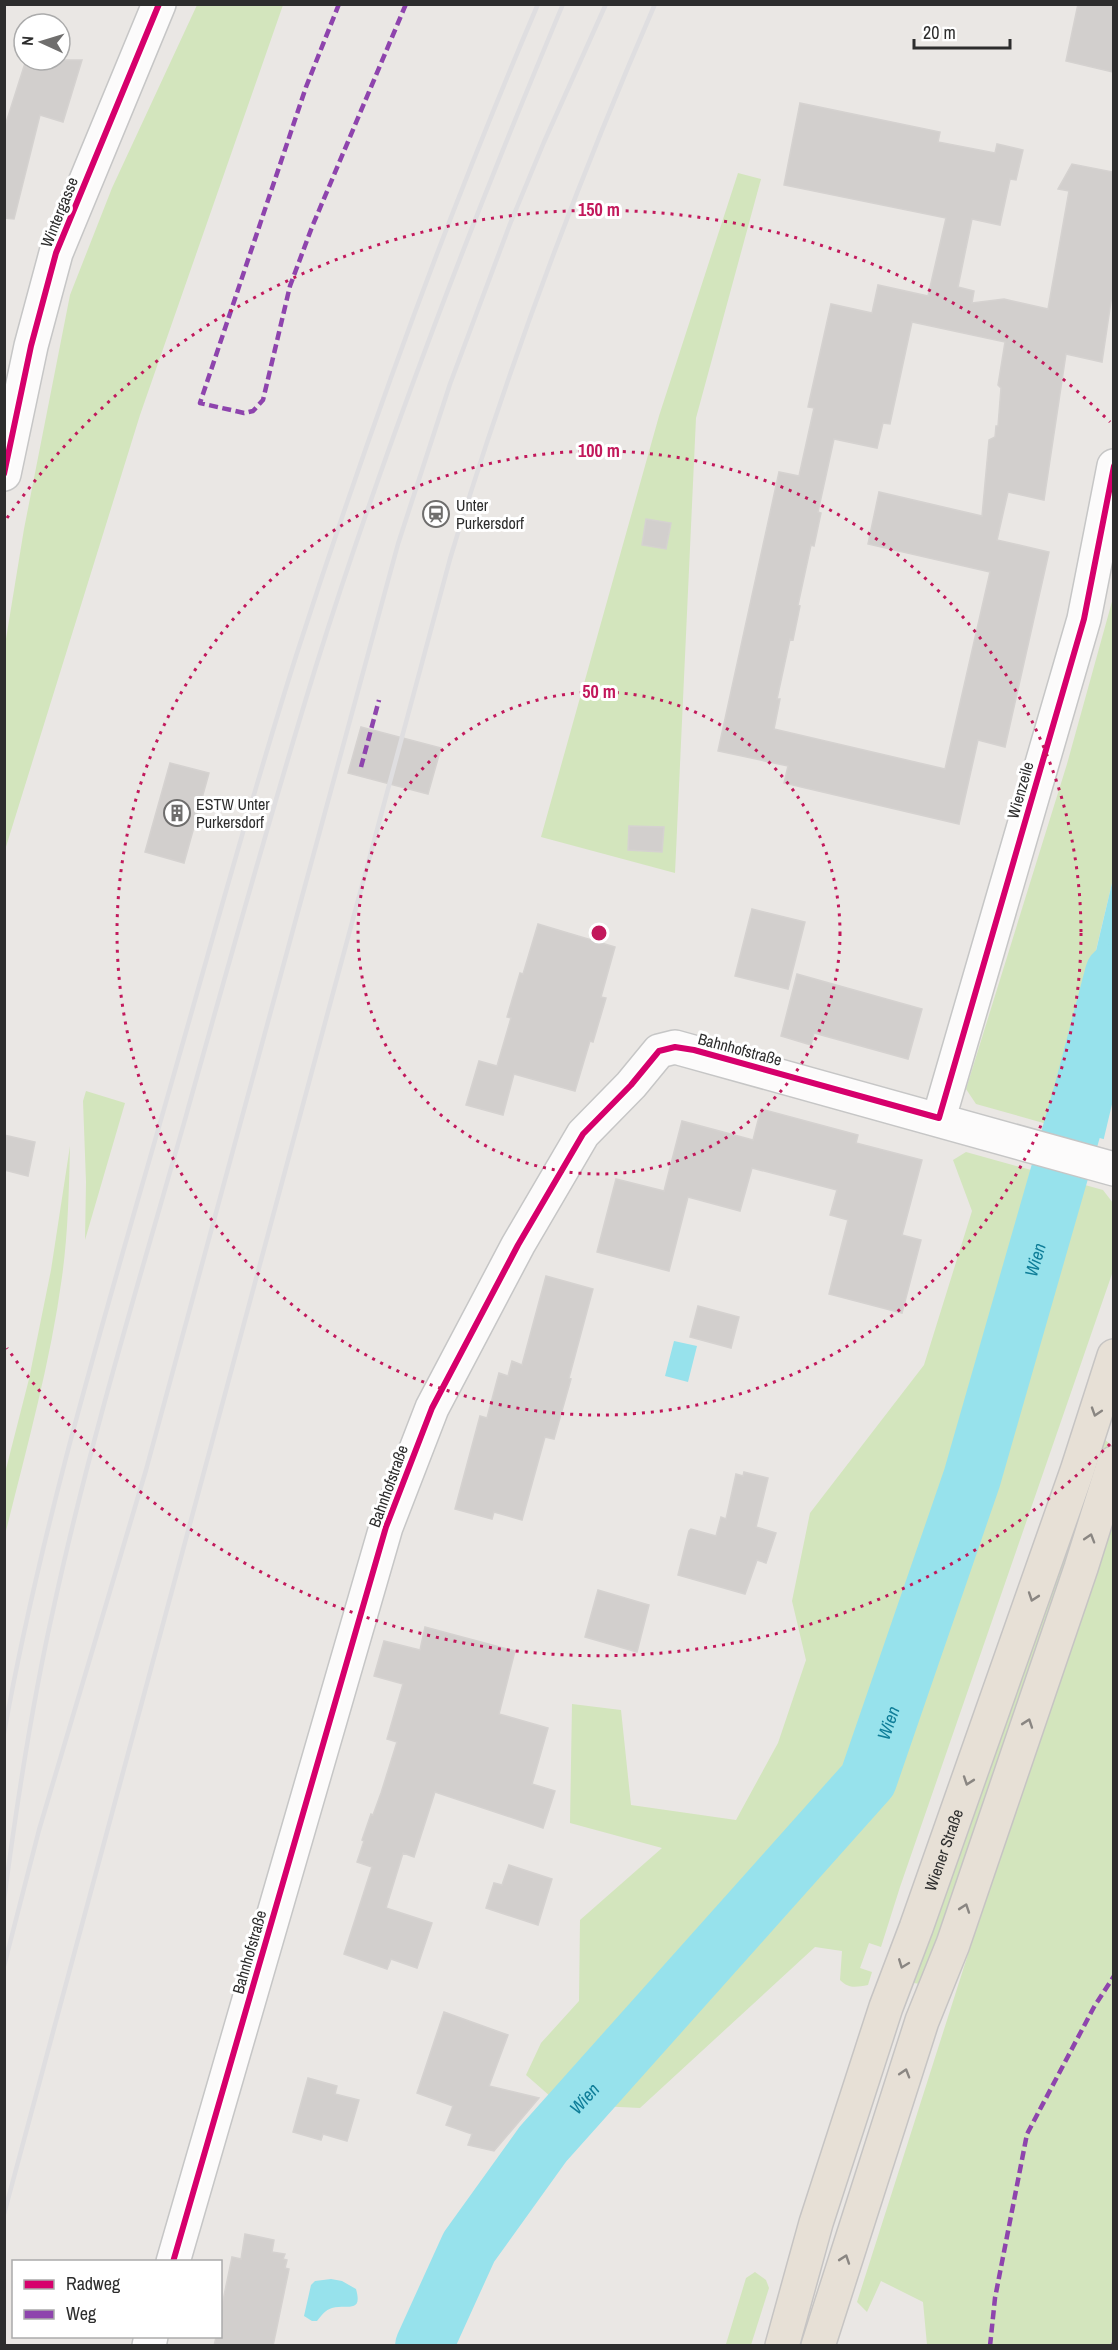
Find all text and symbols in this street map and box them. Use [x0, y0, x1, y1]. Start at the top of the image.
north arrow [12, 12, 72, 72]
scale bar [914, 12, 1010, 50]
text: 20 m [923, 20, 956, 45]
text: N [16, 35, 38, 46]
street label: Wintergasse [35, 174, 83, 250]
text: 150 m [578, 197, 620, 222]
text: 100 m [578, 438, 620, 463]
place label: Unter Purkersdorf [456, 494, 524, 534]
station icon: Unter Purkersdorf [421, 499, 451, 529]
text: 50 m [582, 679, 616, 704]
street label: Wienzeile [1001, 759, 1039, 821]
place label: ESTW Unter Purkersdorf [196, 793, 270, 833]
building icon: ESTW Unter Purkersdorf [162, 798, 192, 828]
centre of rings [589, 923, 609, 943]
street label: Bahnhofstraße [696, 1027, 784, 1071]
water label: Wien [1018, 1240, 1051, 1280]
one-way arrow [1090, 1406, 1103, 1417]
street label: Bahnhofstraße [363, 1442, 413, 1530]
one-way arrow [1083, 1533, 1095, 1544]
one-way arrow [1027, 1591, 1040, 1601]
water label: Wien [870, 1703, 905, 1743]
one-way arrow [1021, 1718, 1034, 1729]
one-way arrow [963, 1775, 976, 1785]
street label: Wiener Straße [919, 1806, 968, 1894]
one-way arrow [958, 1903, 971, 1914]
street label: Bahnhofstraße [227, 1908, 271, 1996]
one-way arrow [897, 1958, 910, 1969]
one-way arrow [898, 2068, 910, 2079]
water label: Wien [563, 2077, 605, 2119]
one-way arrow [838, 2254, 851, 2265]
legend [12, 2260, 222, 2338]
text: Radweg [66, 2271, 121, 2296]
text: Weg [66, 2301, 97, 2326]

